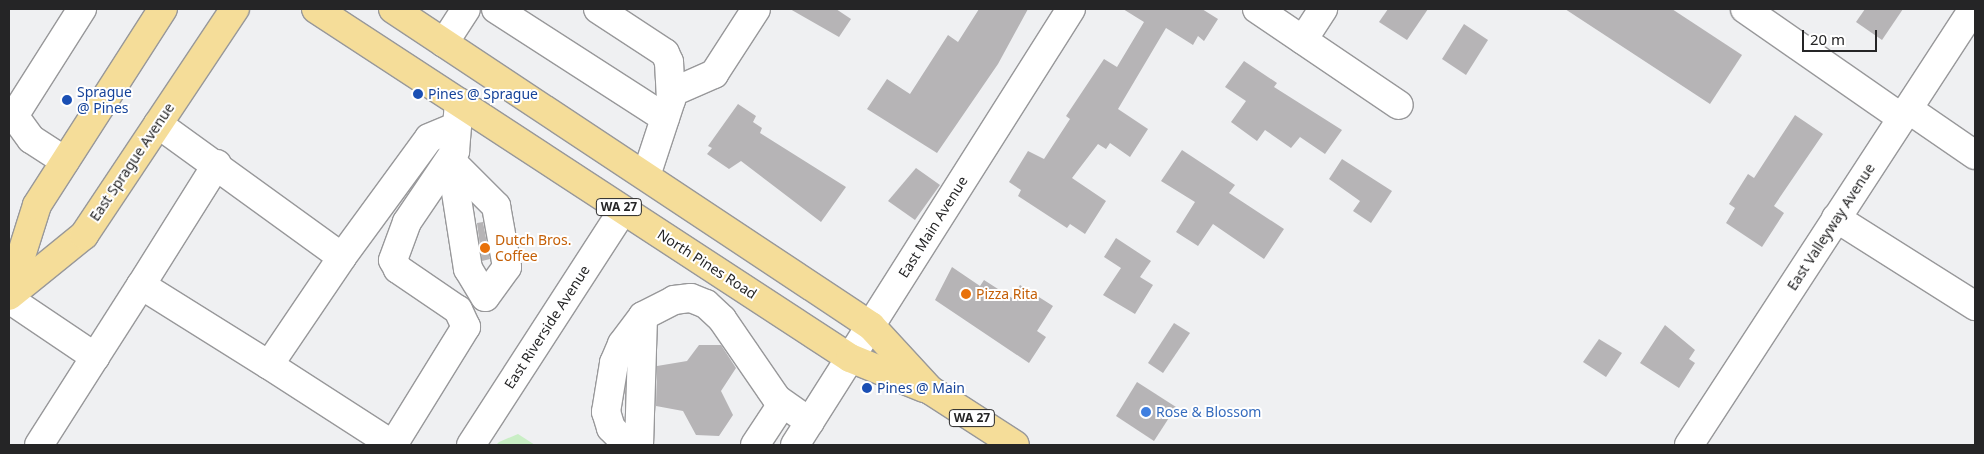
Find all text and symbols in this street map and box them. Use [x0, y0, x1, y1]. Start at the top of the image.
scale bar [1804, 20, 1879, 52]
text: 20 m [1810, 29, 1845, 49]
place label: Sprague @ Pines [77, 84, 132, 116]
place label: Pines @ Sprague [428, 86, 538, 102]
marker: Pines @ Sprague [412, 88, 424, 100]
marker: Sprague @ Pines [61, 94, 73, 106]
street label: East Sprague Avenue [86, 100, 178, 224]
street label: East Valleyway Avenue [1784, 160, 1878, 294]
street label: East Main Avenue [895, 173, 971, 281]
road number: WA 27 [595, 198, 643, 216]
street label: North Pines Road [654, 226, 760, 302]
place label: Dutch Bros. Coffee [495, 232, 571, 264]
marker: Dutch Bros. Coffee [479, 242, 491, 254]
street label: East Riverside Avenue [501, 262, 593, 392]
place label: Pizza Rita [976, 286, 1038, 302]
marker: Pizza Rita [960, 288, 972, 300]
place label: Pines @ Main [877, 380, 965, 396]
marker: Pines @ Main [861, 382, 873, 394]
place label: Rose & Blossom [1156, 404, 1261, 420]
marker: Rose & Blossom [1140, 406, 1152, 418]
road number: WA 27 [948, 408, 996, 428]

